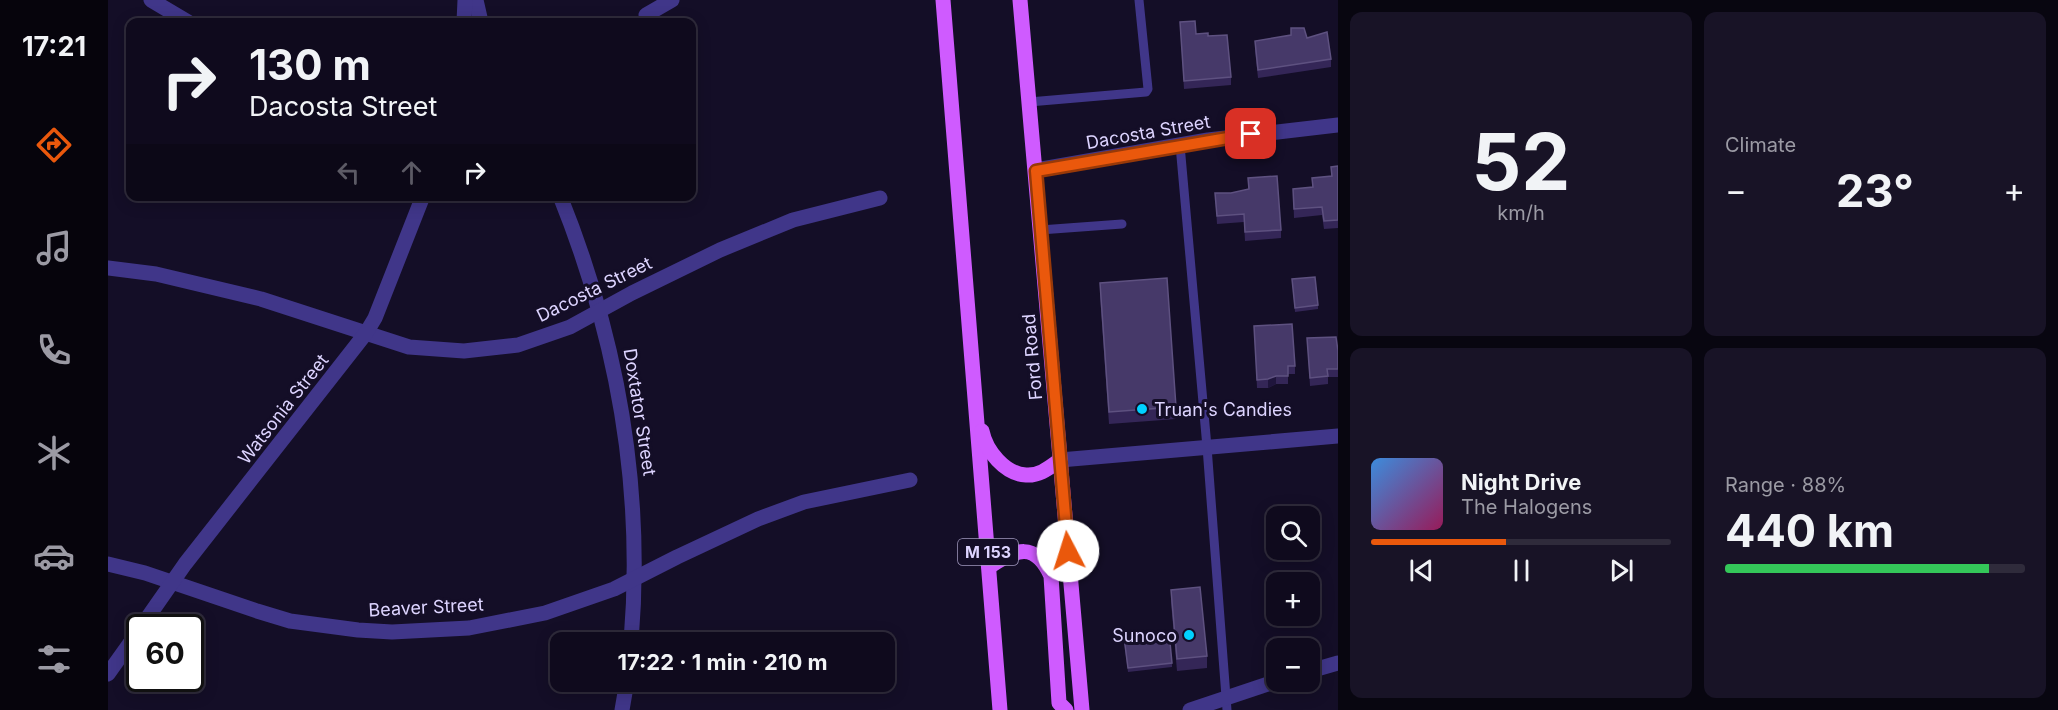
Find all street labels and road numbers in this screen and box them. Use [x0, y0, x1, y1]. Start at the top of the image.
street label: Dacosta Street [1084, 111, 1212, 153]
street label: Dacosta Street [533, 252, 655, 326]
street label: Ford Road [1018, 313, 1046, 401]
street label: Doxtator Street [620, 347, 660, 477]
street label: Watsonia Street [234, 350, 333, 468]
road number: M 153 [958, 539, 1018, 565]
street label: Beaver Street [368, 593, 484, 620]

